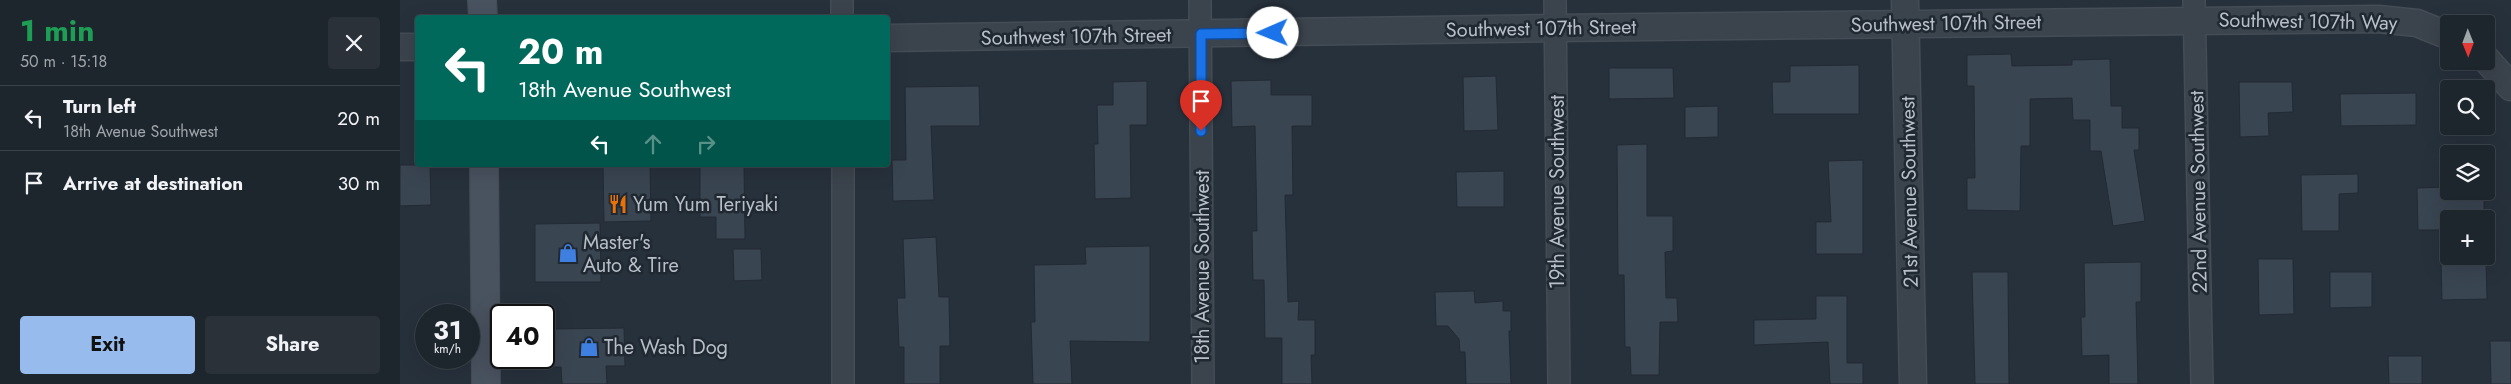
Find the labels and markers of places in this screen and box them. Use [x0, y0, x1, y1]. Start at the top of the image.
pin [1180, 80, 1222, 131]
place label: Yum Yum Teriyaki [633, 190, 779, 219]
restaurant icon: Yum Yum Teriyaki [607, 193, 629, 215]
place label: Master's Auto & Tire [583, 228, 679, 280]
shop icon: Master's Auto & Tire [557, 242, 579, 264]
place label: The Wash Dog [604, 333, 728, 362]
shop icon: The Wash Dog [578, 336, 600, 358]

